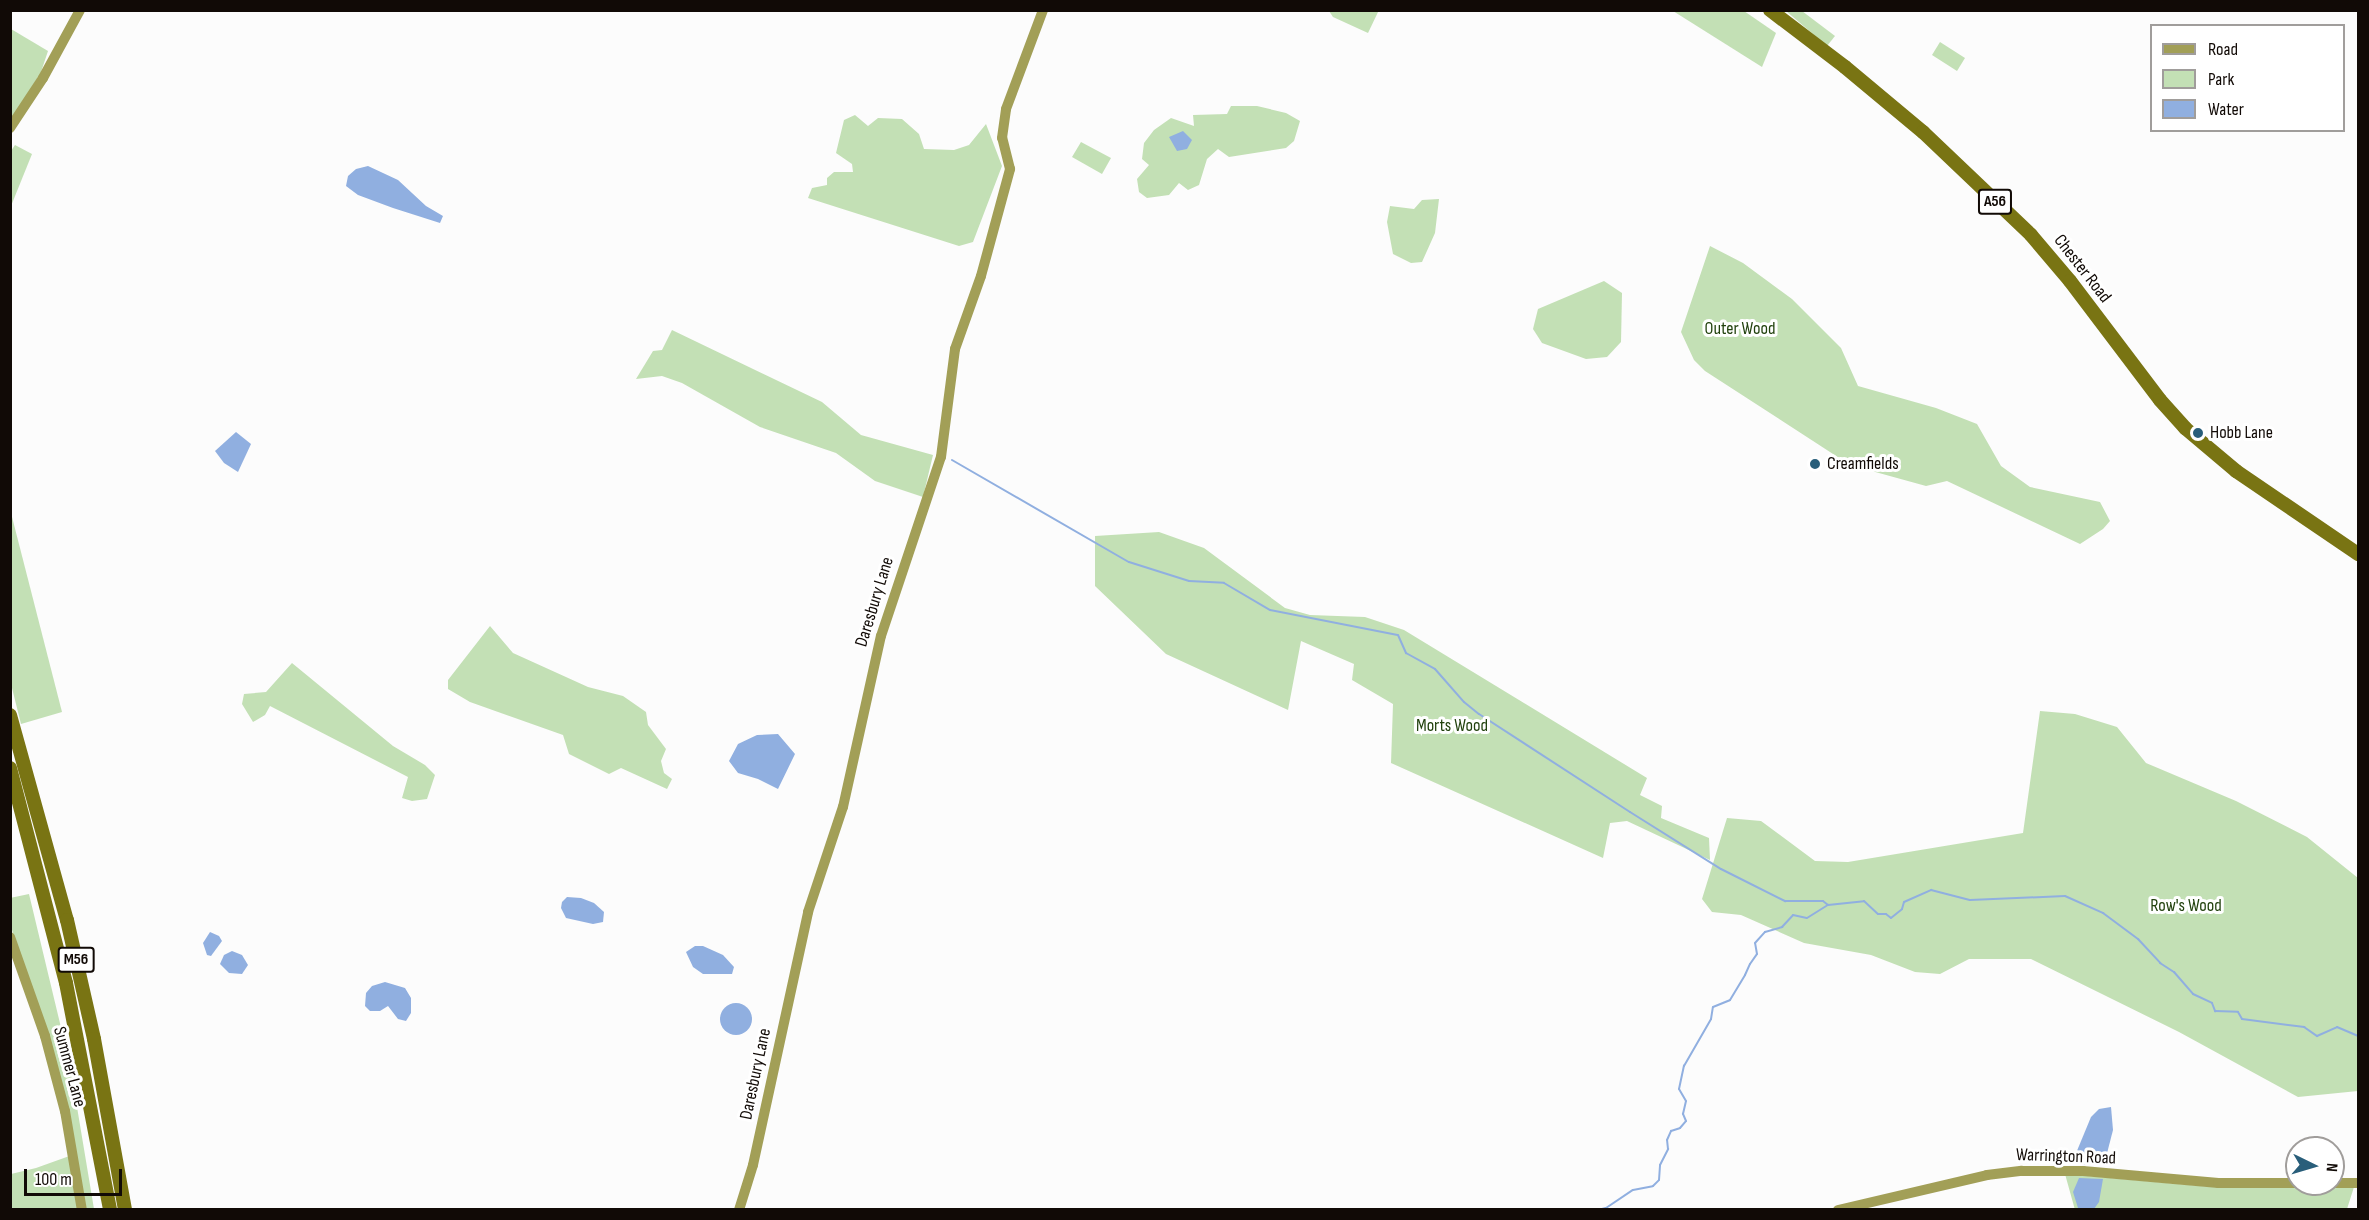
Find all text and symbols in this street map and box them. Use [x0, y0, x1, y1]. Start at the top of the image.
legend [2150, 24, 2345, 132]
text: Road [2208, 39, 2238, 60]
text: Park [2208, 69, 2234, 90]
text: Water [2208, 99, 2244, 120]
road number: A56 [1977, 189, 2013, 215]
street label: Chester Road [2049, 231, 2115, 307]
park label: Outer Wood [1705, 318, 1775, 340]
place label: Hobb Lane [2210, 422, 2273, 444]
marker: Hobb Lane [2191, 426, 2205, 440]
place label: Creamfields [1827, 453, 1899, 475]
marker: Creamfields [1808, 457, 1822, 471]
street label: Daresbury Lane [851, 554, 899, 650]
park label: Morts Wood [1416, 715, 1488, 737]
park label: Row's Wood [2150, 895, 2222, 917]
road number: M56 [56, 947, 96, 973]
street label: Summer Lane [48, 1025, 90, 1109]
street label: Daresbury Lane [736, 1026, 776, 1122]
north arrow [2285, 1136, 2345, 1196]
street label: Warrington Road [2016, 1144, 2116, 1170]
scale bar [27, 1157, 124, 1195]
text: N [2322, 1162, 2341, 1173]
text: 100 m [35, 1169, 72, 1190]

